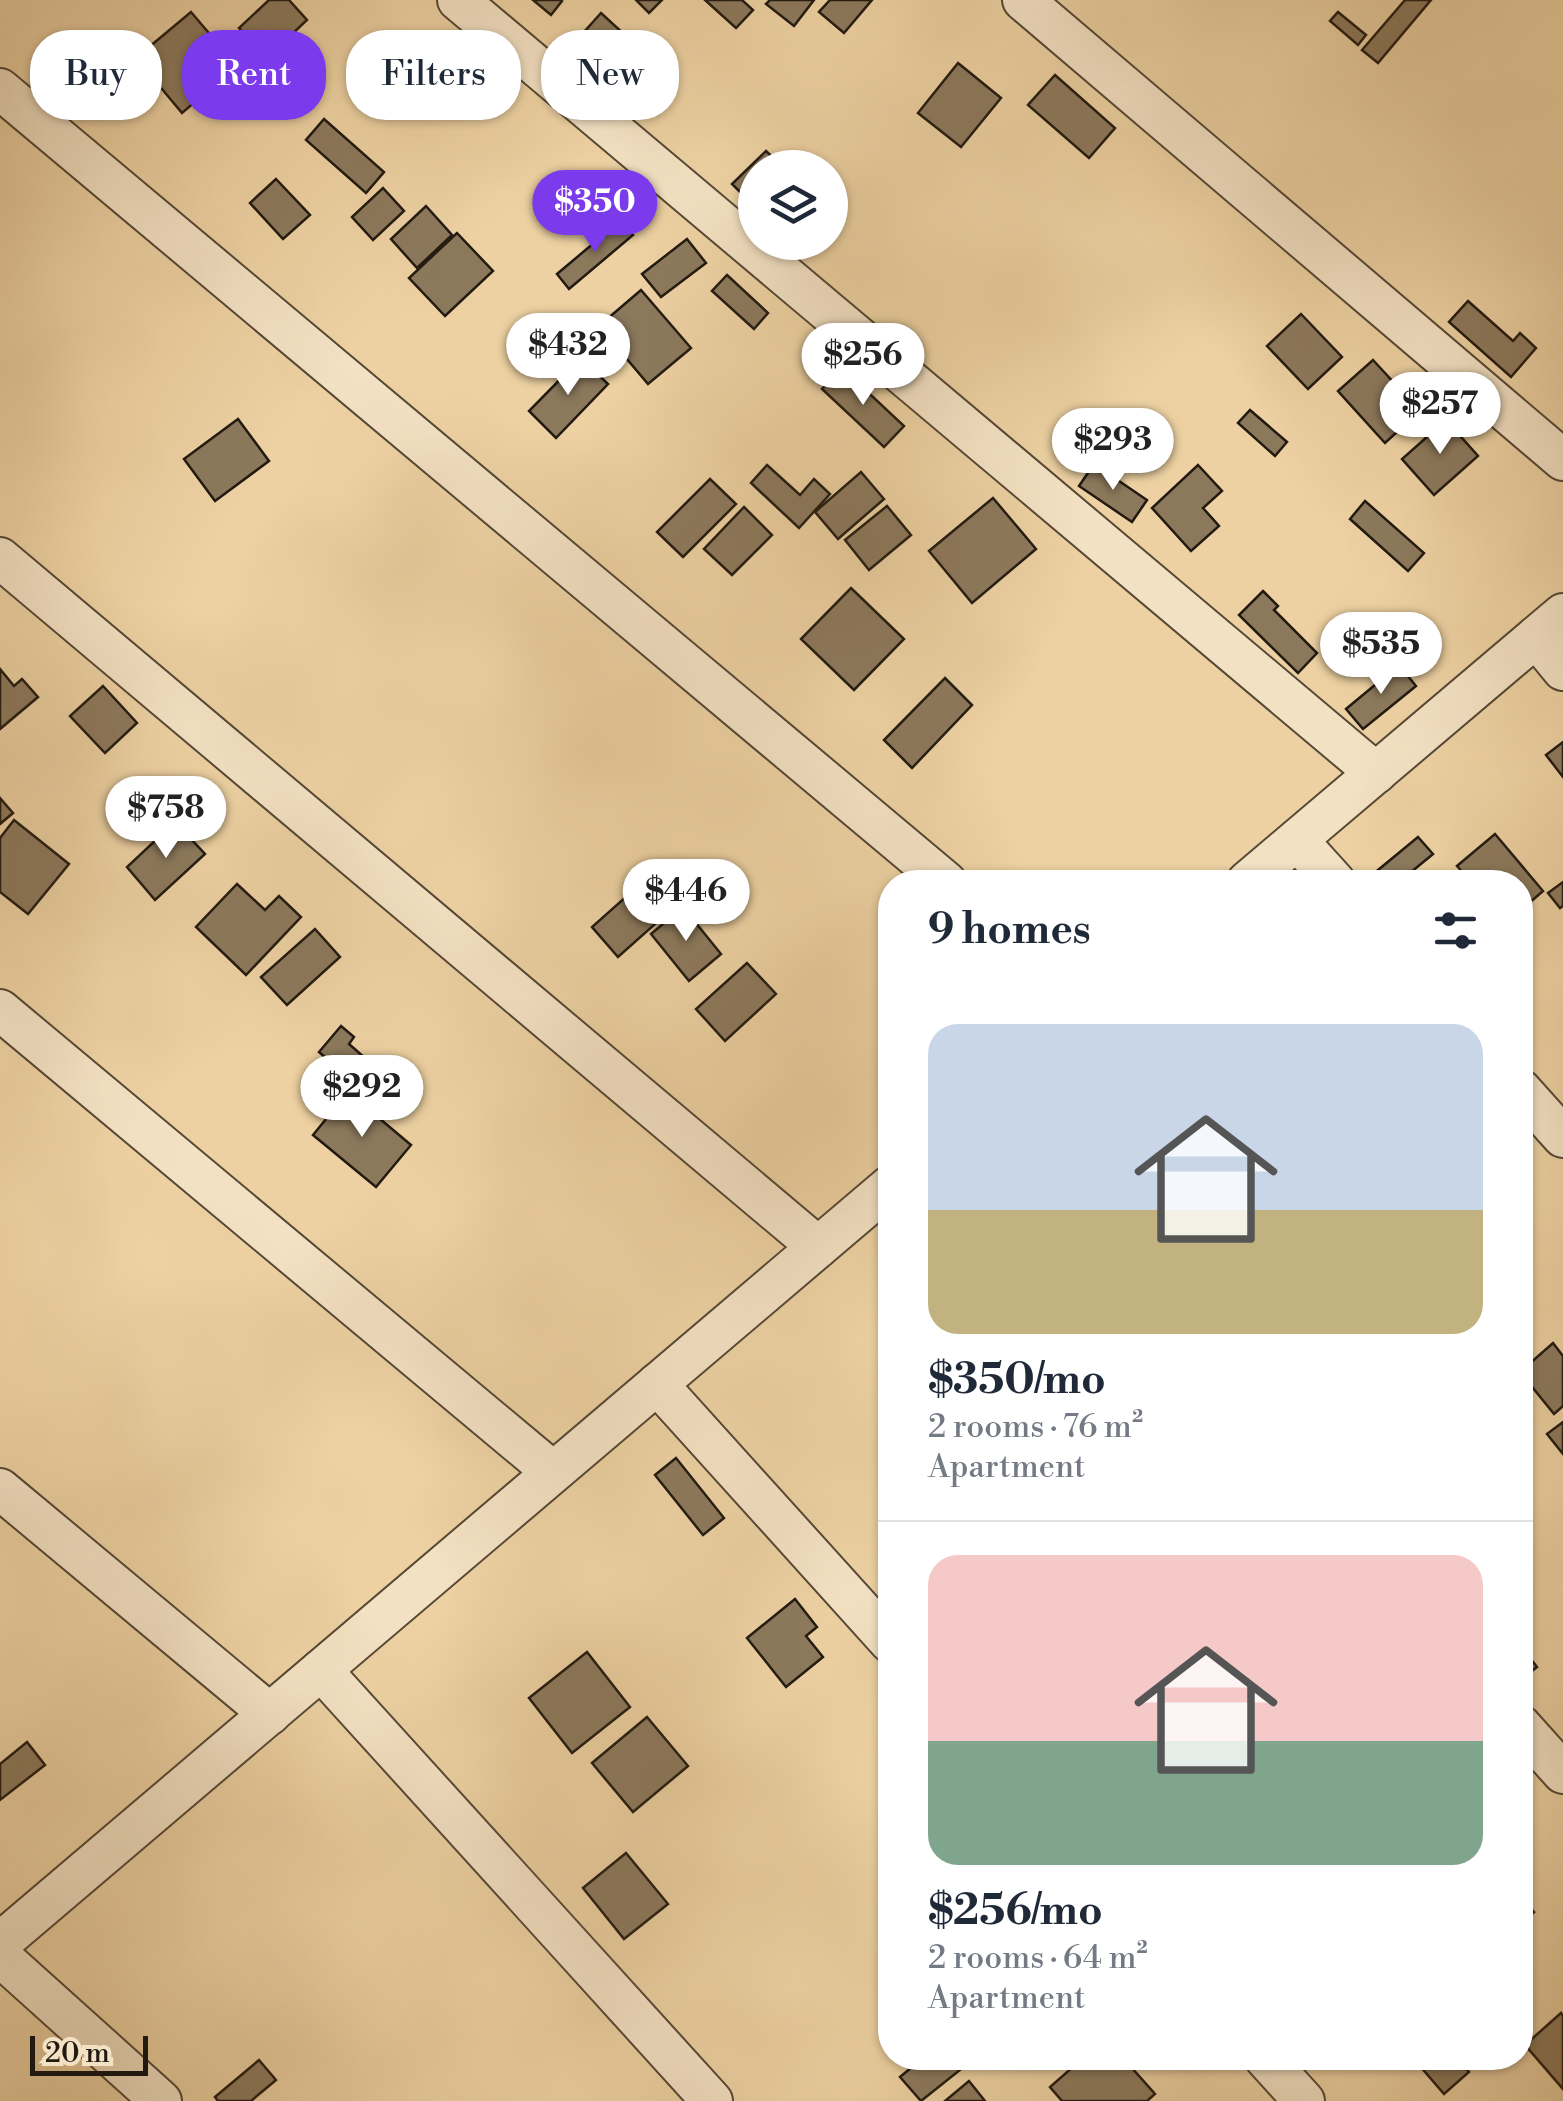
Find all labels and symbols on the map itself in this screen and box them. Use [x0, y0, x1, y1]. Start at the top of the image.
pin: $350 [536, 170, 654, 255]
pin: $432 [509, 313, 627, 398]
pin: $256 [804, 323, 922, 408]
pin: $257 [1381, 372, 1499, 457]
pin: $293 [1054, 408, 1172, 493]
pin: $535 [1322, 612, 1440, 697]
pin: $758 [107, 776, 225, 861]
pin: $446 [627, 859, 745, 944]
pin: $292 [303, 1055, 421, 1140]
scale bar [30, 2031, 148, 2076]

